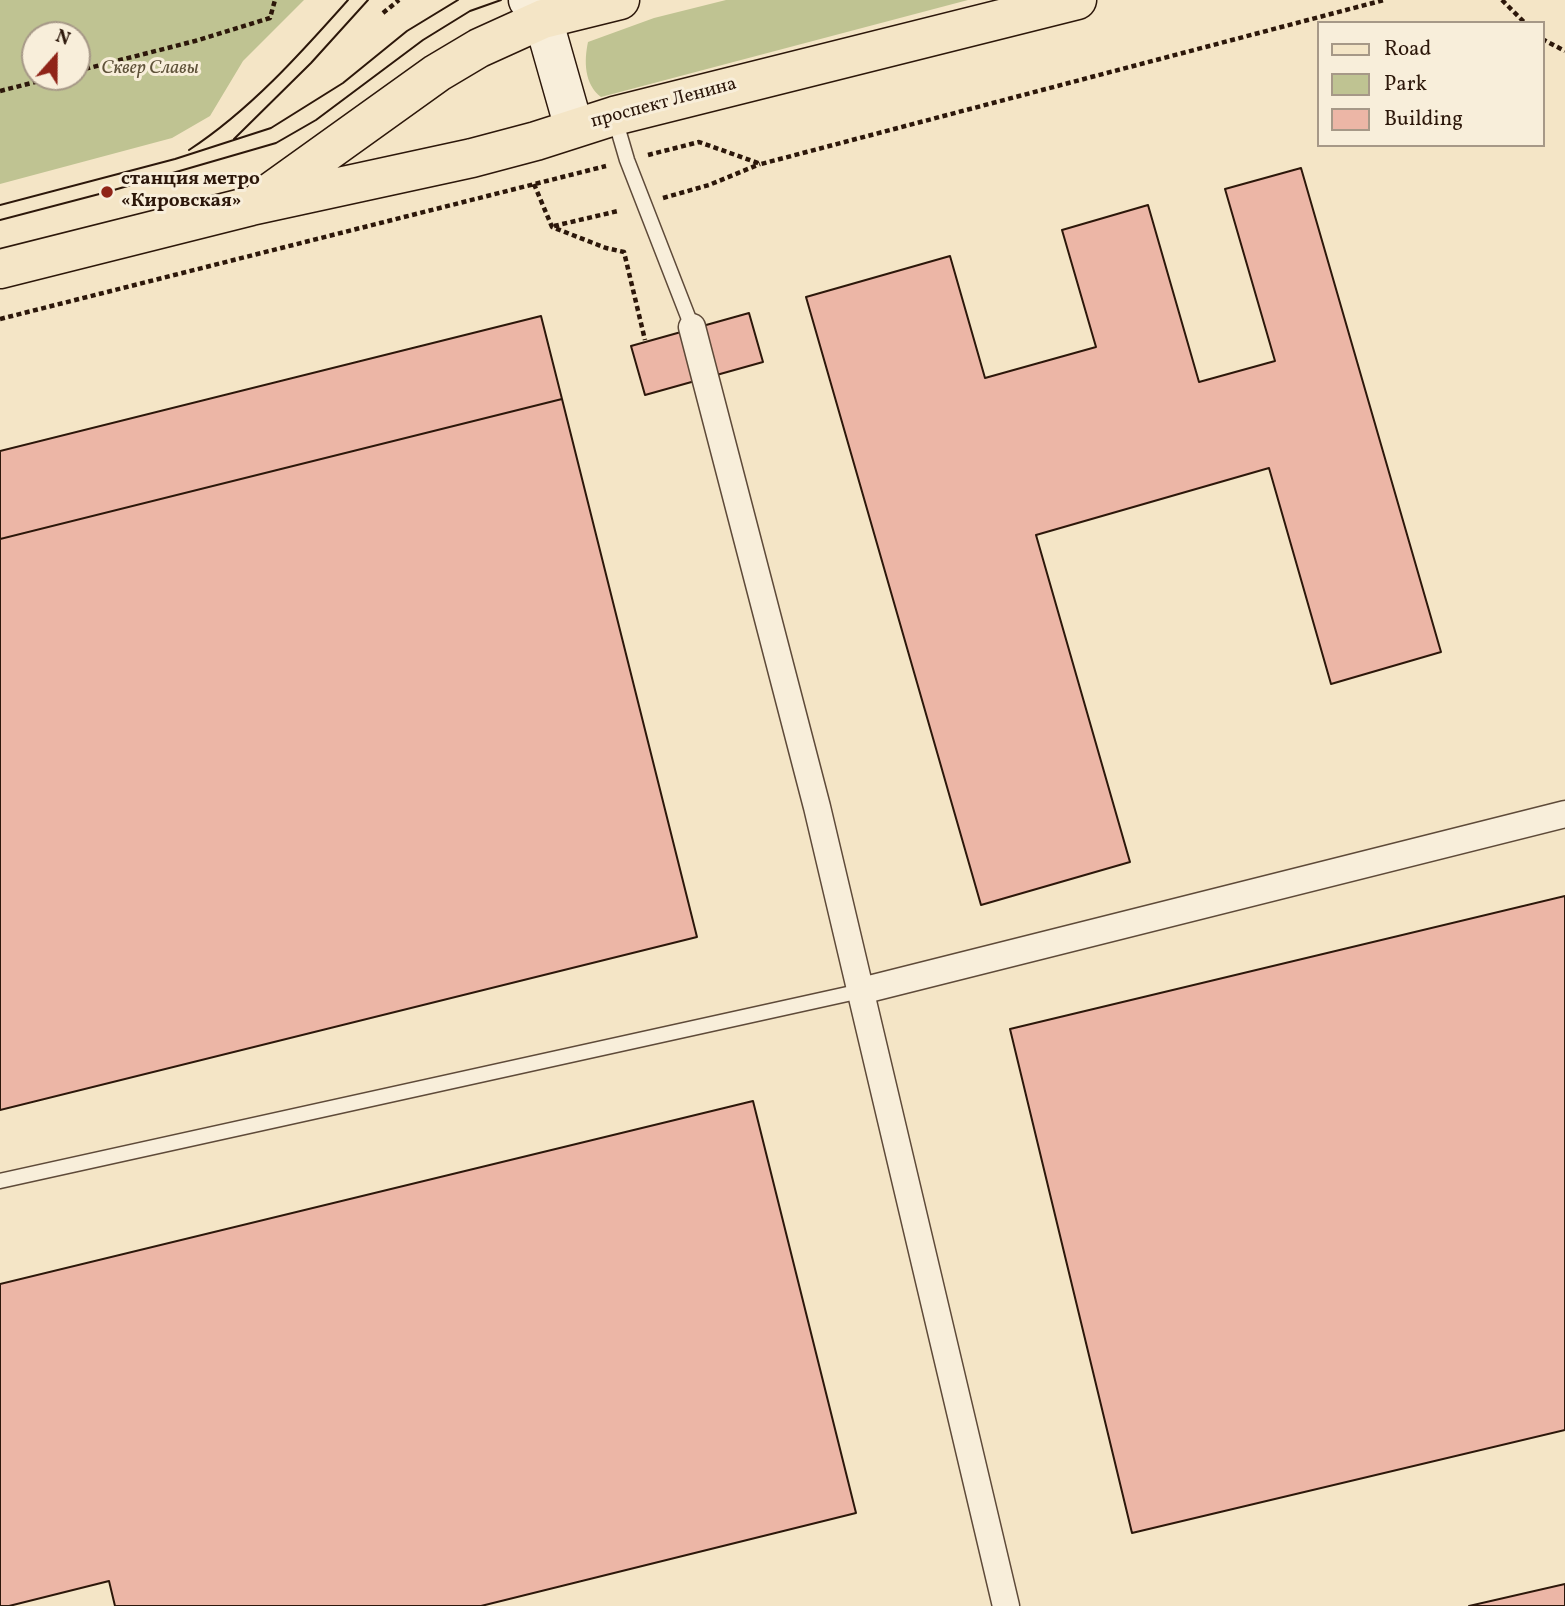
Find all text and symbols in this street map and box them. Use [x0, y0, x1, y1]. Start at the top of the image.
north arrow [21, 21, 91, 91]
legend [1316, 21, 1544, 147]
text: N [52, 24, 74, 53]
text: Road [1384, 35, 1431, 64]
park label: Сквер Славы [101, 59, 199, 81]
text: Park [1384, 70, 1427, 99]
street label: проспект Ленина [589, 74, 739, 134]
text: Building [1384, 105, 1463, 134]
place label: станция метро «Кировская» [121, 170, 260, 214]
marker: станция метро «Кировская» [99, 184, 115, 200]

